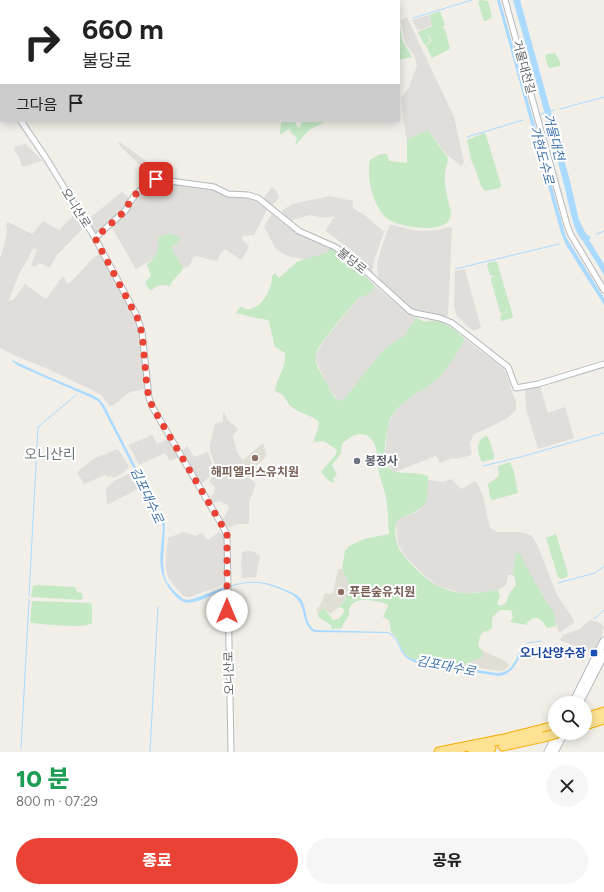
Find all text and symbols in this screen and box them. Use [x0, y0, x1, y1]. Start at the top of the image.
text: 660 m [82, 12, 164, 46]
icon: right [16, 16, 68, 68]
street label: 거물대천길 [510, 39, 538, 95]
text: 불당로 [82, 50, 132, 72]
icon: arrive [65, 92, 87, 114]
text: 그다음 [16, 96, 57, 114]
water label: 거물대천 [541, 112, 568, 163]
water label: 가현도수로 [527, 124, 557, 187]
pin [139, 162, 173, 196]
icon: arrive [145, 168, 167, 190]
street label: 오니산로 [58, 186, 94, 230]
street label: 불당로 [335, 245, 369, 277]
district label: 오니산리 [24, 446, 76, 463]
marker: 해피엘리스유치원 [250, 453, 260, 463]
place label: 봉정사 [365, 454, 398, 468]
marker: 봉정사 [352, 456, 362, 466]
water label: 김포대수로 [128, 465, 167, 526]
place label: 해피엘리스유치원 [211, 465, 299, 479]
place label: 푸른숲유치원 [349, 585, 415, 599]
marker: 푸른숲유치원 [336, 587, 346, 597]
position arrow [206, 590, 248, 632]
place label: 오니산양수장 [520, 646, 586, 660]
marker: 오니산양수장 [589, 648, 599, 658]
street label: 오니산로 [222, 651, 236, 695]
water label: 김포대수로 [415, 653, 478, 679]
map controls [548, 696, 592, 740]
button: search [548, 696, 592, 740]
text: 10 분 [16, 764, 70, 793]
button: close [546, 765, 588, 807]
text: 800 m · 07:29 [16, 794, 98, 809]
button: 종료 [16, 838, 298, 884]
button: 공유 [306, 838, 588, 884]

